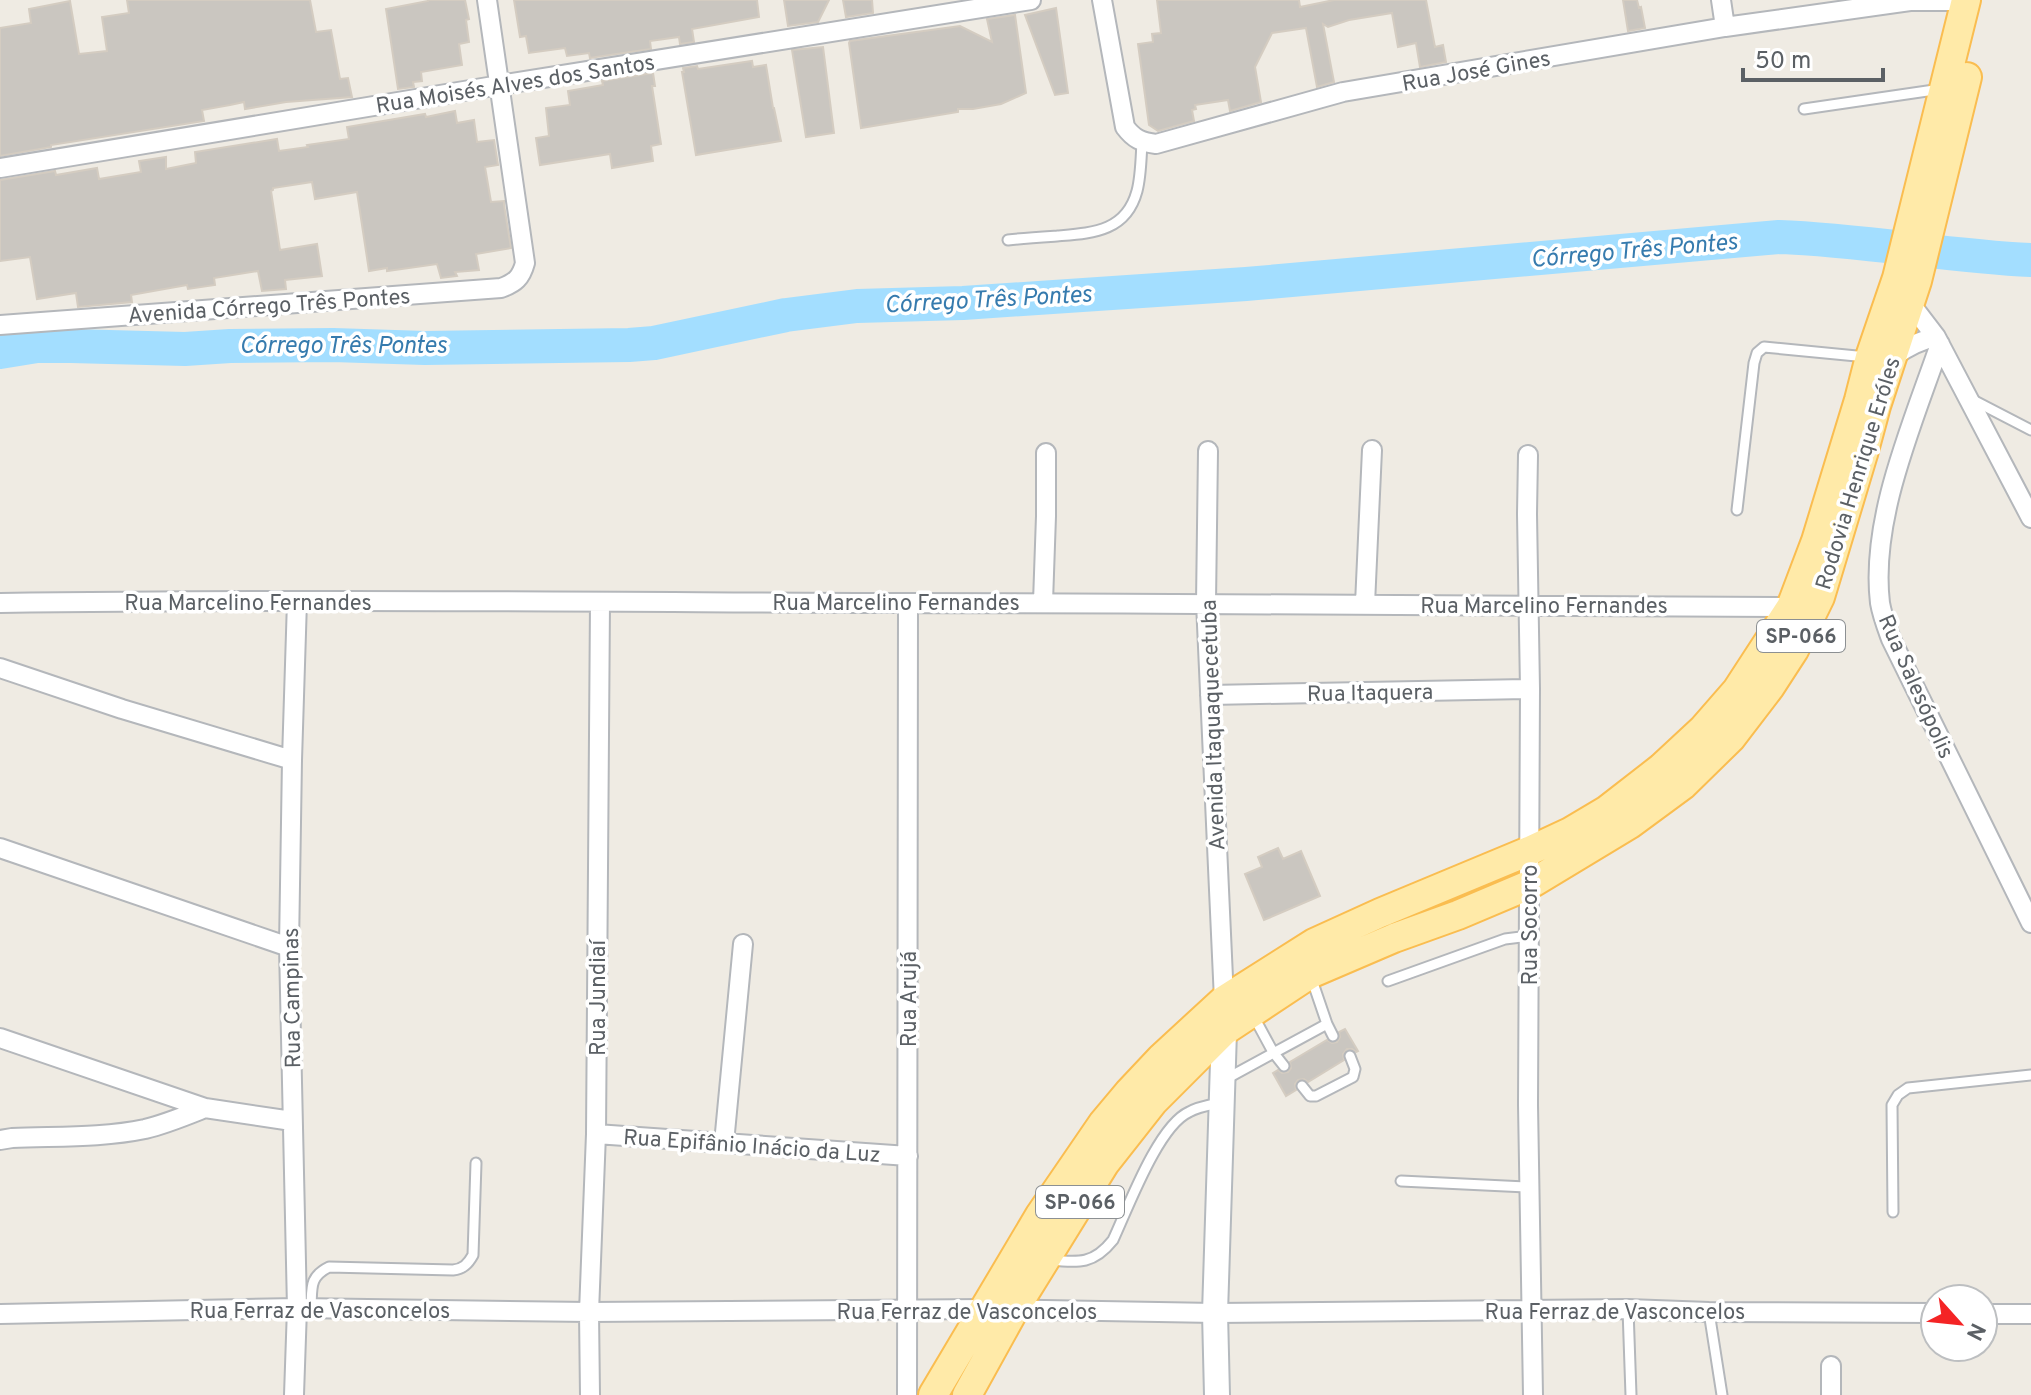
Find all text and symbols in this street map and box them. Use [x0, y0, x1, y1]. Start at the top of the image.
scale bar [1743, 32, 1883, 82]
street label: Rua José Gines [1400, 46, 1553, 99]
text: 50 m [1755, 47, 1811, 77]
street label: Rua Moisés Alves dos Santos [374, 50, 657, 121]
water label: Córrego Três Pontes [1529, 228, 1740, 276]
water label: Córrego Três Pontes [884, 281, 1094, 321]
street label: Avenida Córrego Três Pontes [127, 284, 411, 331]
water label: Córrego Três Pontes [239, 332, 448, 362]
street label: Rodovia Henrique Eróles [1811, 354, 1908, 593]
street label: Rua Marcelino Fernandes [124, 591, 372, 618]
street label: Rua Marcelino Fernandes [772, 591, 1020, 618]
street label: Rua Marcelino Fernandes [1420, 594, 1668, 621]
street label: Avenida Itaquaquecetuba [1197, 599, 1232, 851]
street label: Rua Salesópolis [1871, 611, 1959, 763]
road number: SP-066 [1757, 620, 1845, 652]
street label: Rua Itaquera [1307, 680, 1433, 709]
street label: Rua Socorro [1518, 864, 1545, 986]
street label: Rua Campinas [279, 927, 308, 1069]
street label: Rua Jundiaí [586, 938, 613, 1056]
street label: Rua Arujá [897, 951, 924, 1047]
street label: Rua Epifânio Inácio da Luz [622, 1125, 881, 1170]
road number: SP-066 [1036, 1186, 1124, 1218]
north arrow [1919, 1283, 1999, 1363]
street label: Rua Ferraz de Vasconcelos [190, 1299, 450, 1326]
street label: Rua Ferraz de Vasconcelos [837, 1300, 1097, 1327]
street label: Rua Ferraz de Vasconcelos [1485, 1300, 1745, 1327]
text: N [1959, 1318, 1990, 1344]

